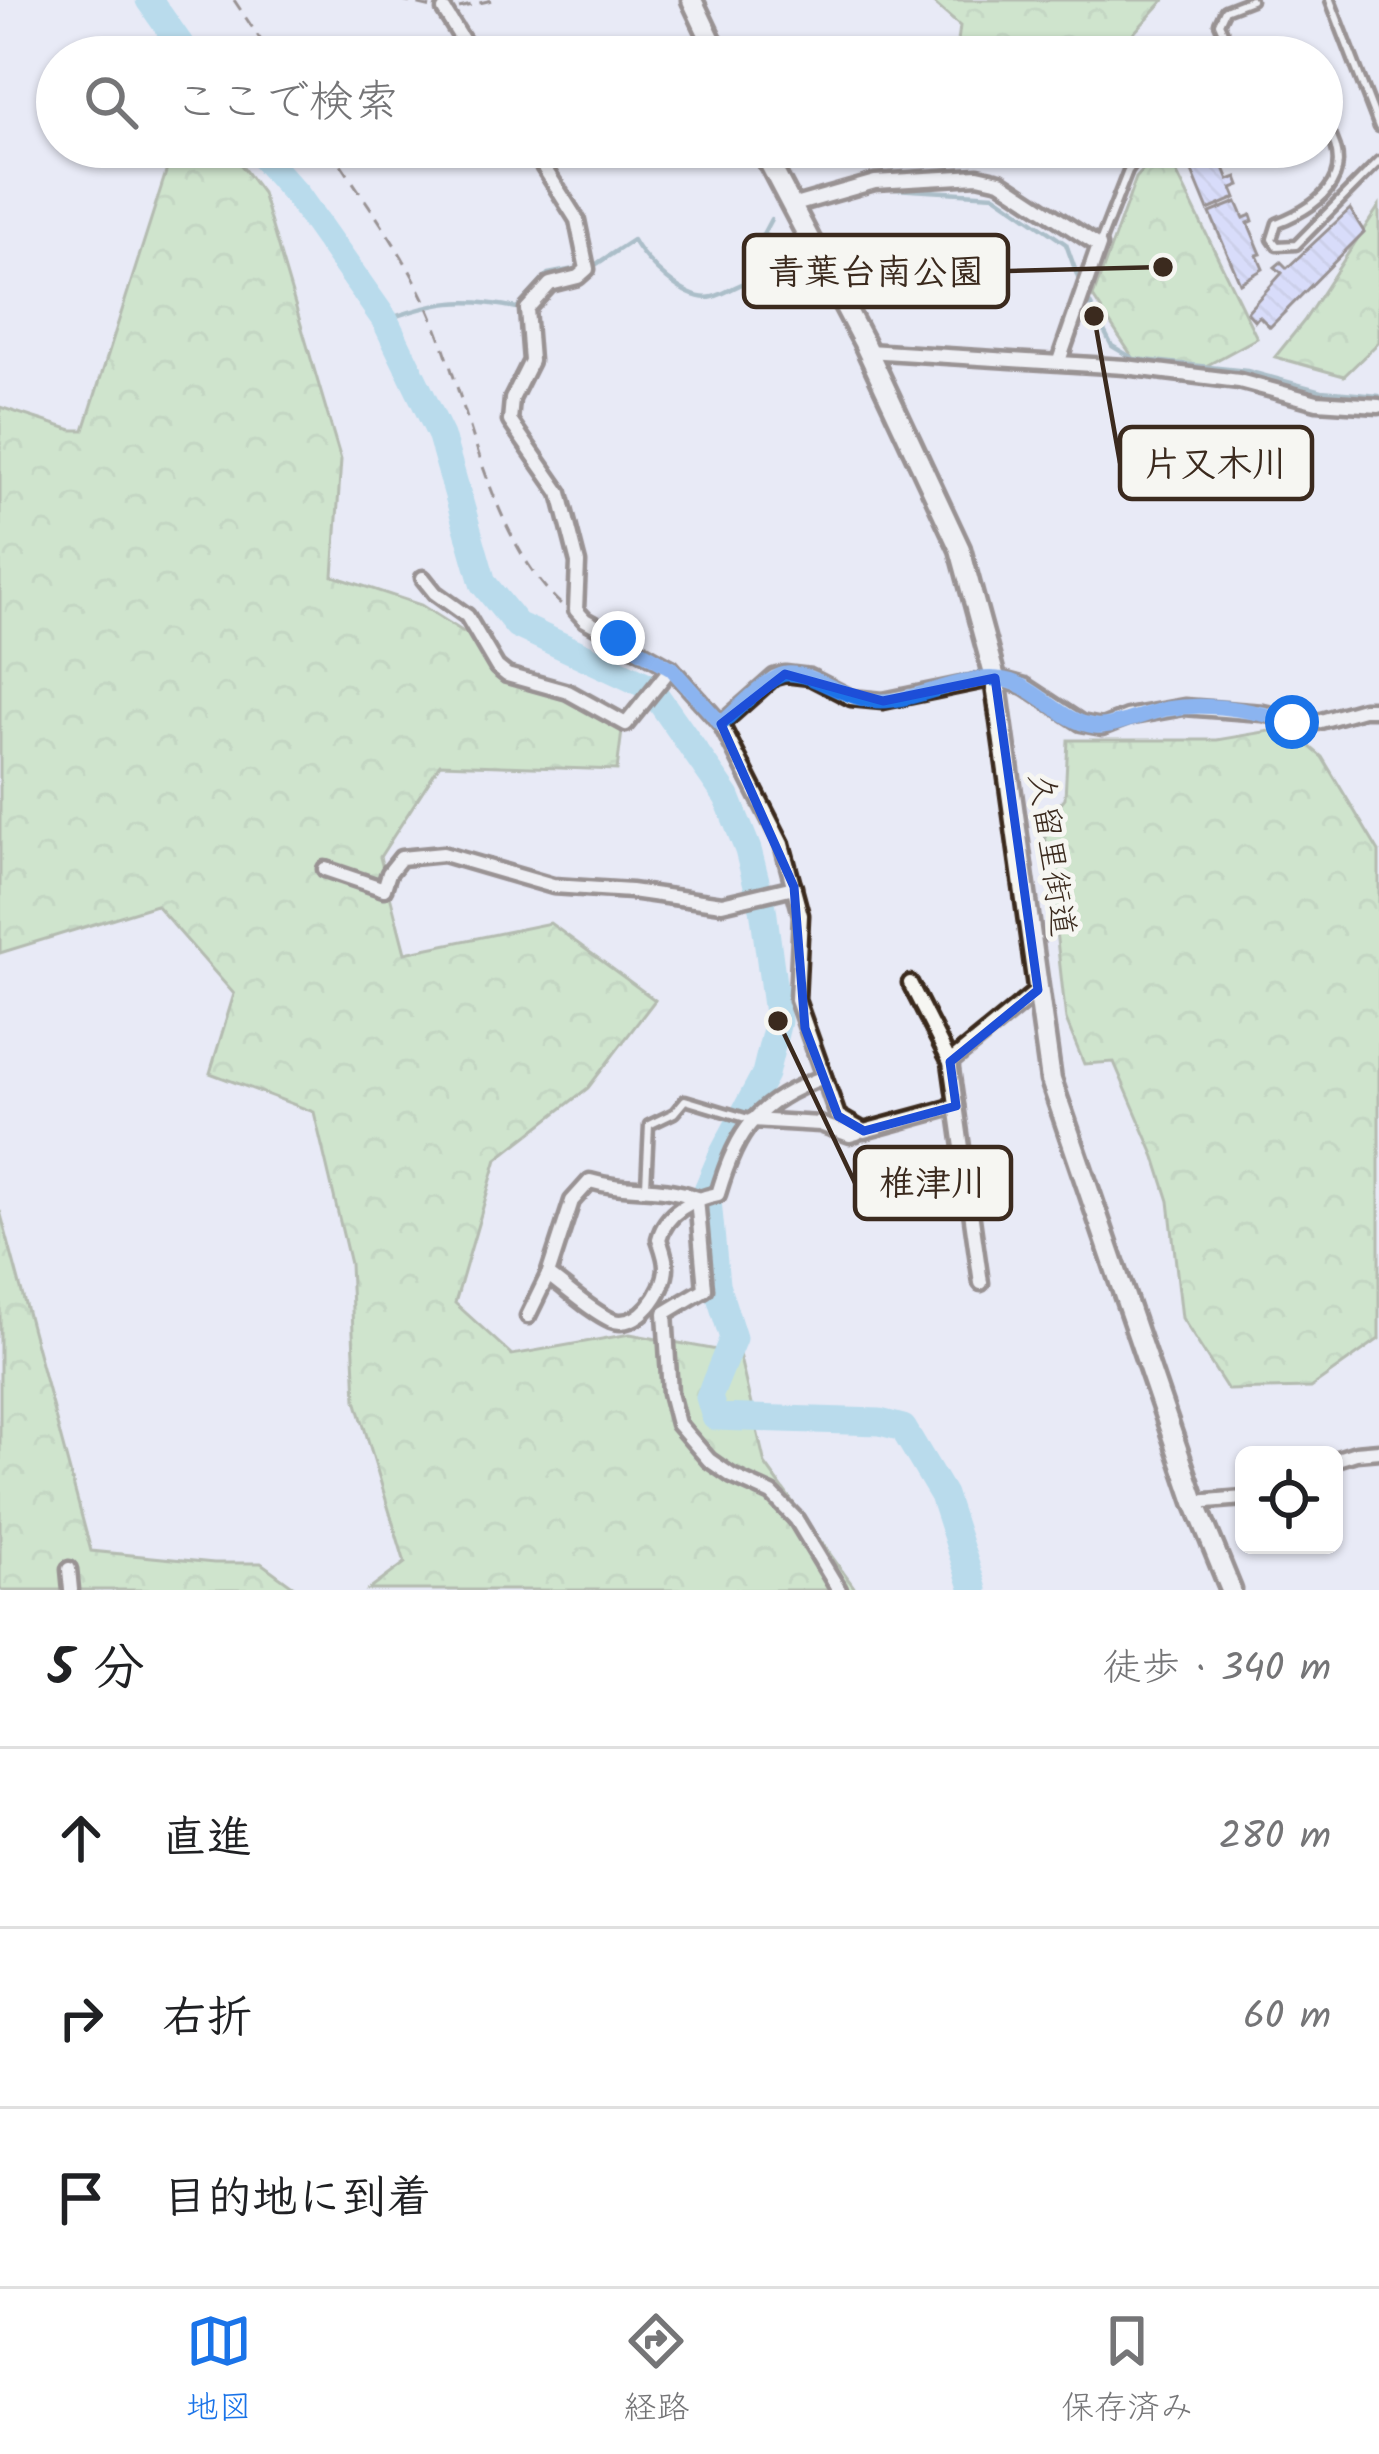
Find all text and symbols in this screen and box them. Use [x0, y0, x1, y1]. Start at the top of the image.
search box [36, 36, 1343, 168]
text: ここで検索 [174, 68, 399, 140]
icon: search [78, 69, 144, 135]
callout: 青葉台南公園 [744, 235, 1008, 307]
text: 青葉台南公園 [768, 246, 984, 303]
callout: 片又木川 [1120, 427, 1312, 499]
text: 片又木川 [1144, 438, 1288, 495]
route end [591, 611, 645, 665]
route start [1265, 695, 1319, 749]
street label: 久留里街道 [1012, 770, 1088, 940]
callout: 椎津川 [855, 1147, 1011, 1219]
text: 椎津川 [879, 1157, 987, 1214]
map controls [1235, 1446, 1343, 1554]
button: locate [1235, 1446, 1343, 1554]
text: 5 分 [48, 1630, 144, 1711]
text: 徒歩 · 340 m [1103, 1639, 1331, 1701]
text: 直進 [162, 1804, 252, 1876]
icon: ahead [48, 1805, 114, 1871]
text: 280 m [1219, 1807, 1331, 1869]
text: 右折 [162, 1984, 252, 2056]
icon: right [48, 1985, 114, 2051]
text: 60 m [1243, 1987, 1331, 2049]
text: 目的地に到着 [162, 2164, 432, 2236]
icon: arrive [48, 2165, 114, 2231]
tab: 地図 [186, 2308, 252, 2436]
tab: 経路 [623, 2308, 689, 2436]
tab: 保存済み [1061, 2308, 1193, 2436]

